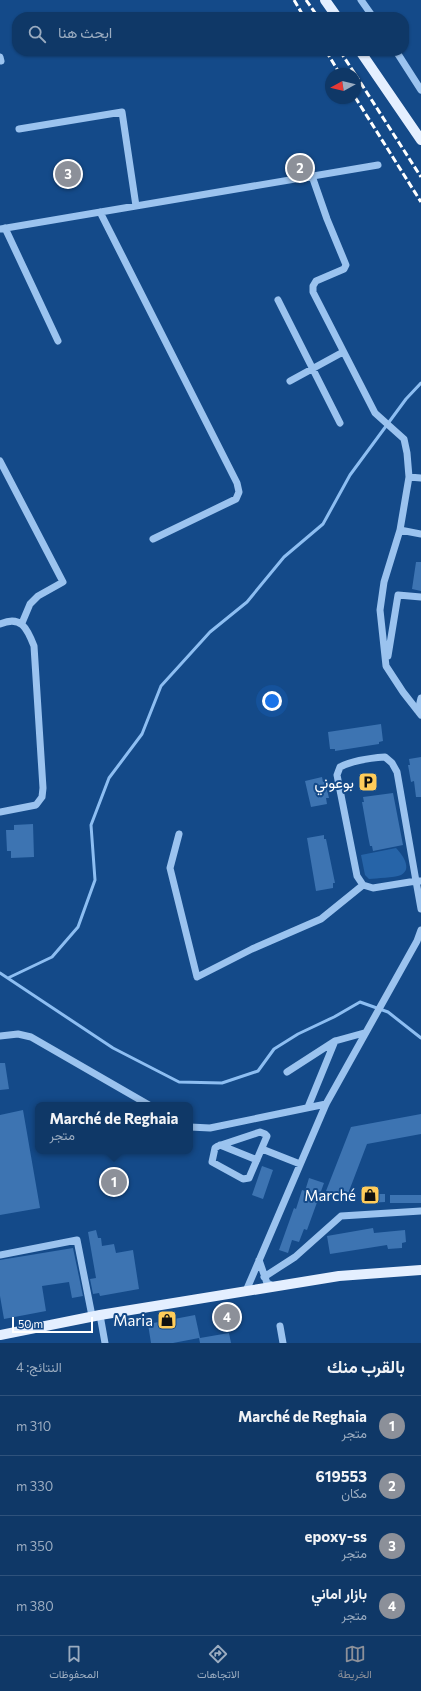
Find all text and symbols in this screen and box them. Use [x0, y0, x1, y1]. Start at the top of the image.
search box [12, 12, 409, 56]
icon: search [26, 23, 48, 45]
text: ابحث هنا [58, 23, 112, 41]
north arrow [325, 68, 361, 104]
pin: 2 [287, 153, 313, 183]
pin: 3 [55, 159, 81, 189]
your location [262, 691, 282, 711]
parking icon: بوعوني [357, 771, 379, 793]
place label: بوعوني [314, 773, 354, 796]
popup [35, 1102, 193, 1154]
text: Marché de Reghaia [49, 1109, 179, 1127]
text: متجر [49, 1127, 75, 1143]
pin: 1 [101, 1167, 127, 1197]
shop icon: Marché [359, 1184, 381, 1206]
place label: Marché [304, 1186, 356, 1204]
pin: 4 [214, 1302, 240, 1332]
shop icon: Maria [156, 1309, 178, 1331]
place label: Maria [113, 1311, 153, 1329]
scale bar [12, 1315, 93, 1334]
text: 50 m [18, 1317, 43, 1330]
text: بالقرب منك [327, 1356, 405, 1377]
text: النتائج: 4 [16, 1359, 62, 1375]
text: Marché de Reghaia [238, 1407, 367, 1425]
text: 310 m [16, 1418, 51, 1434]
text: 1 [389, 1418, 395, 1434]
text: متجر [342, 1425, 367, 1441]
text: 619553 [315, 1467, 367, 1485]
text: 330 m [16, 1478, 53, 1494]
text: 2 [388, 1478, 396, 1494]
text: مكان [341, 1485, 367, 1501]
text: epoxy-ss [305, 1527, 367, 1545]
text: 350 m [16, 1538, 53, 1554]
text: 3 [388, 1538, 396, 1554]
text: متجر [342, 1545, 367, 1561]
text: بازار اماني [311, 1584, 367, 1602]
text: 380 m [16, 1598, 54, 1614]
text: 4 [388, 1598, 396, 1614]
text: متجر [342, 1607, 367, 1623]
tab: المحفوظات [49, 1643, 99, 1684]
tab: الاتجاهات [197, 1643, 240, 1684]
tab: الخريطة [338, 1643, 372, 1684]

